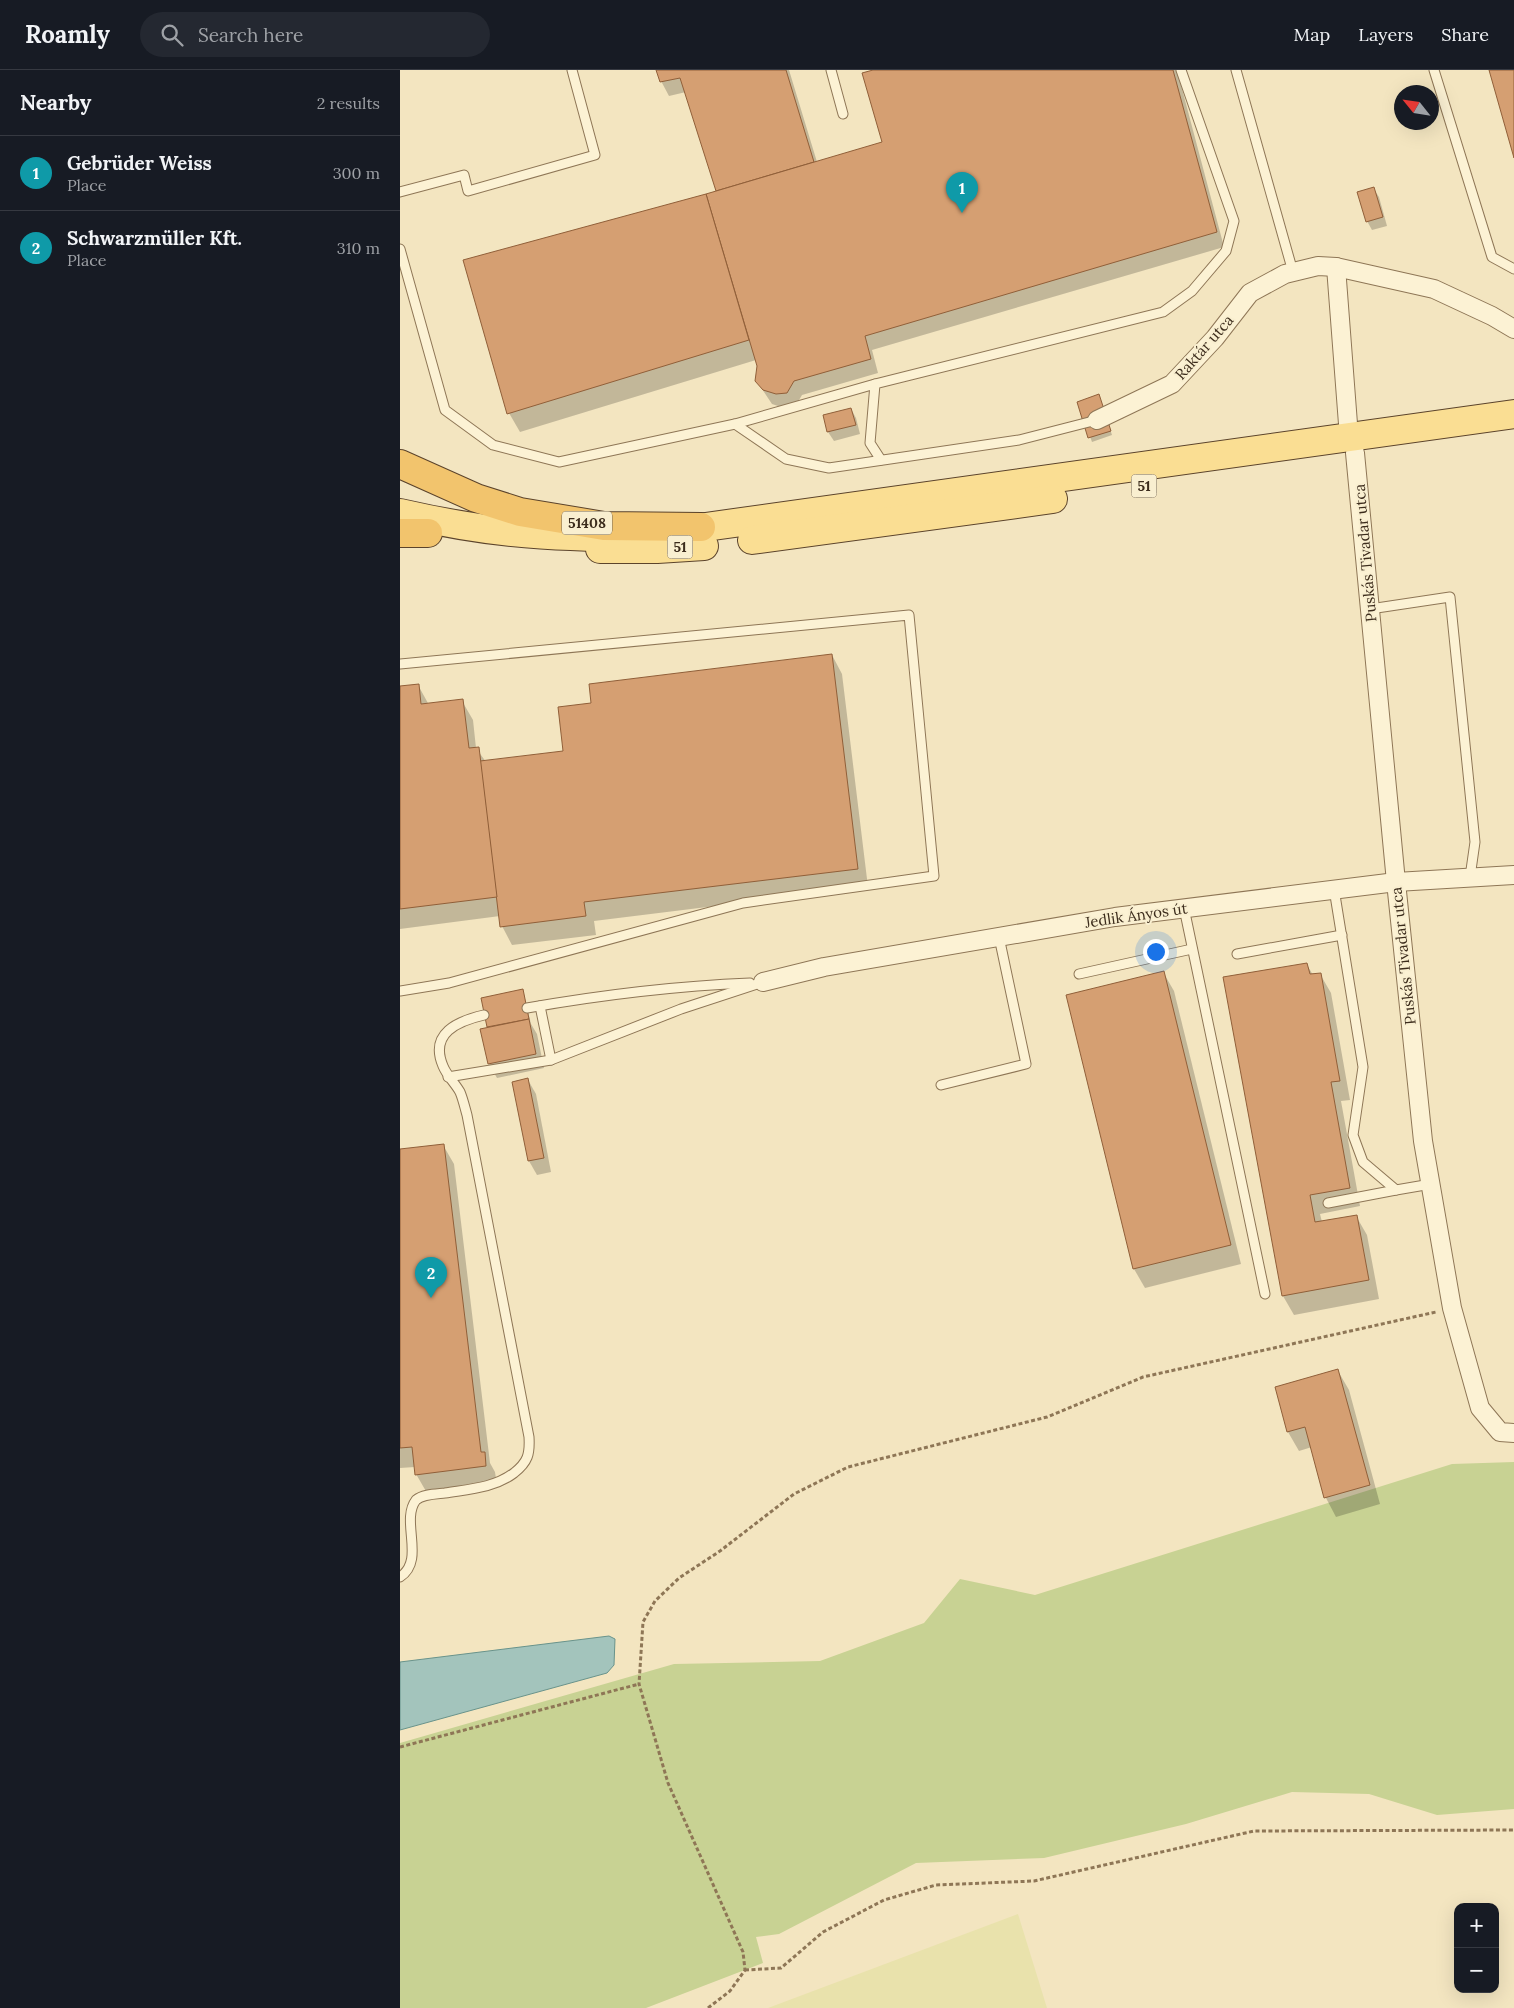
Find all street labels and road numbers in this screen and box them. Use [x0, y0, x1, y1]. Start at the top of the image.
street label: Raktár utca [1171, 311, 1237, 383]
road number: 51 [1132, 474, 1156, 498]
street label: Puskás Tivadar utca [1349, 483, 1380, 623]
road number: 51408 [562, 512, 612, 534]
road number: 51 [668, 536, 692, 558]
street label: Puskás Tivadar utca [1386, 886, 1420, 1026]
street label: Jedlik Ányos út [1083, 898, 1189, 932]

